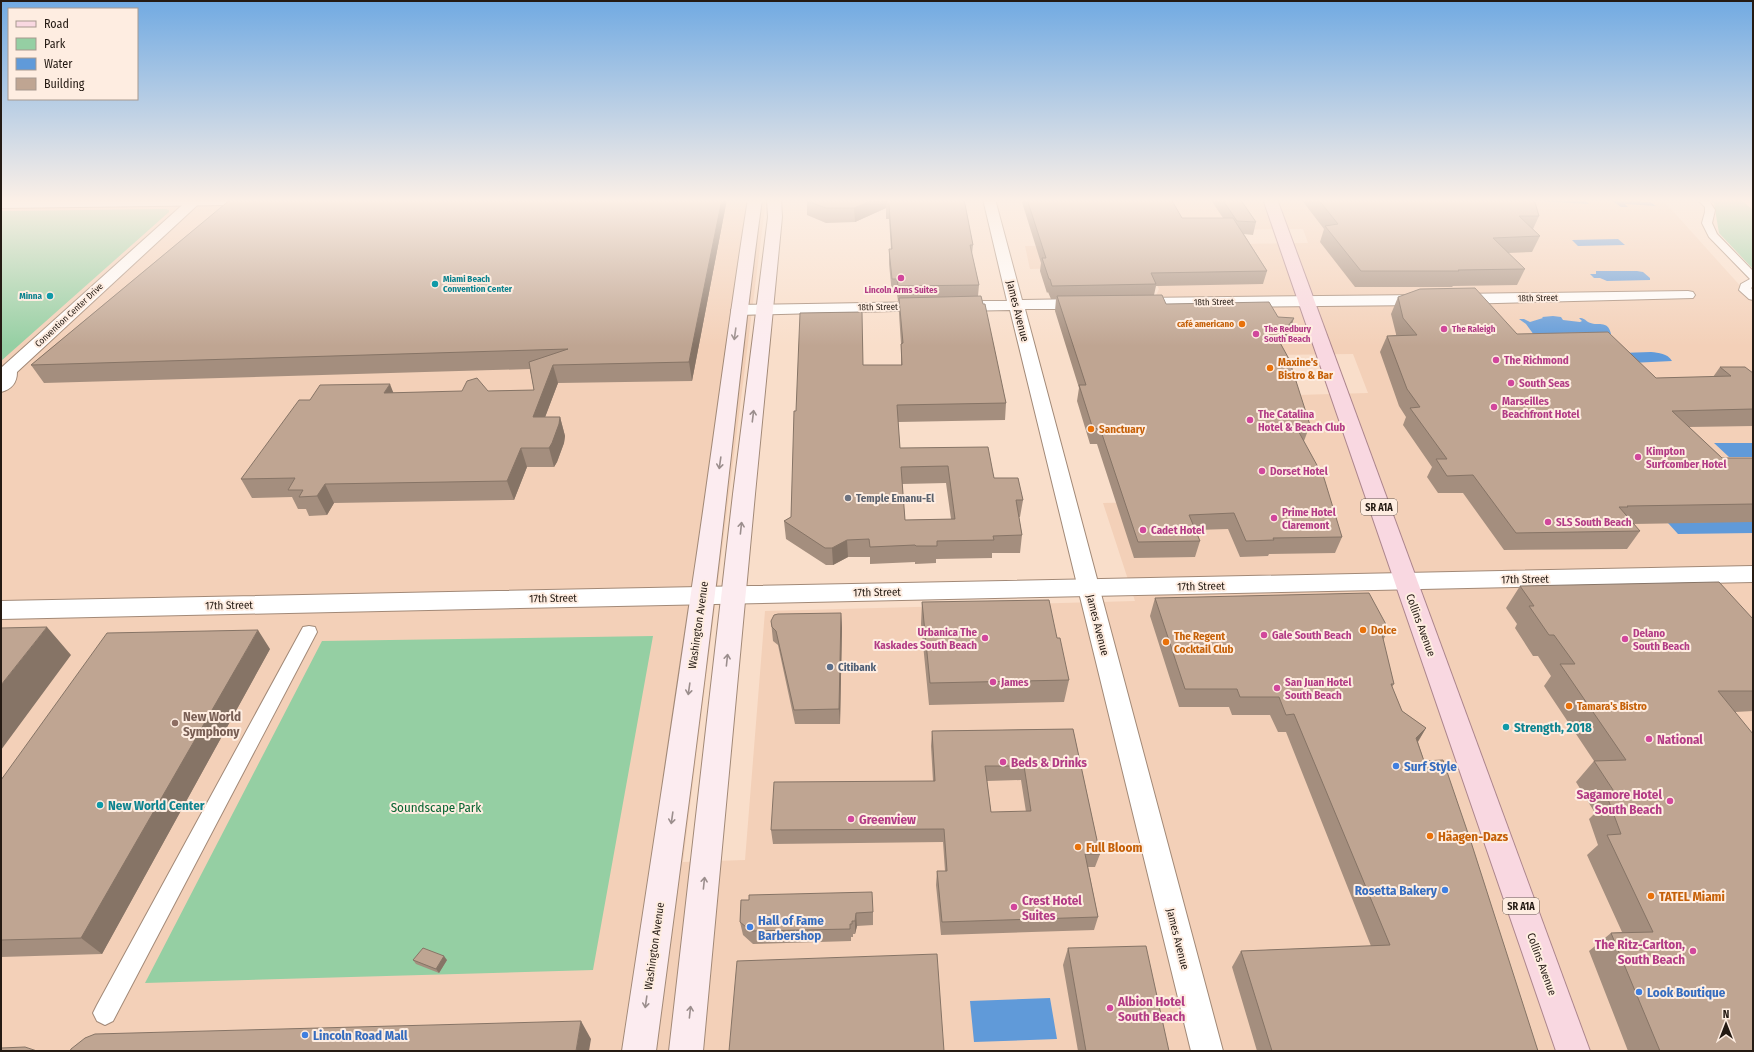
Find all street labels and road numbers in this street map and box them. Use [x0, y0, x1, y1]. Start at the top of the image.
street label: James Avenue [1004, 279, 1031, 343]
street label: Convention Center Drive [33, 281, 105, 349]
street label: 18th Street [1518, 293, 1558, 303]
street label: 18th Street [1194, 297, 1234, 307]
street label: 18th Street [858, 302, 898, 312]
road number: SR A1A [1361, 499, 1397, 515]
street label: 17th Street [1501, 573, 1549, 586]
street label: 17th Street [1177, 580, 1225, 593]
street label: Washington Avenue [686, 581, 711, 670]
street label: 17th Street [853, 586, 901, 599]
street label: 17th Street [529, 592, 577, 605]
street label: Collins Avenue [1403, 592, 1438, 658]
street label: James Avenue [1084, 593, 1111, 657]
street label: 17th Street [205, 599, 253, 612]
road number: SR A1A [1503, 898, 1539, 914]
street label: Washington Avenue [642, 902, 667, 991]
street label: James Avenue [1164, 907, 1191, 971]
street label: Collins Avenue [1524, 931, 1559, 997]

